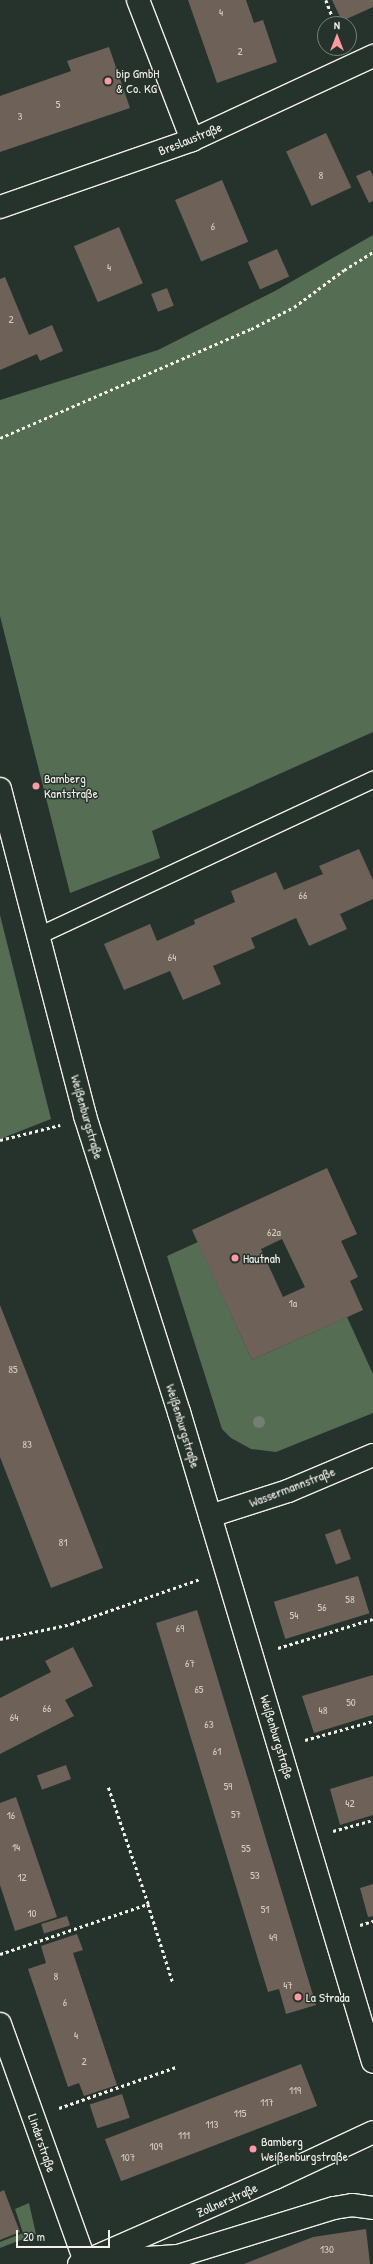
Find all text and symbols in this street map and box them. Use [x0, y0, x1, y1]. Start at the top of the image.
house number: 4 [219, 5, 223, 19]
north arrow [317, 16, 357, 56]
text: N [334, 18, 340, 32]
house number: 2 [237, 44, 243, 58]
place label: bip GmbH & Co. KG [116, 66, 159, 97]
marker: bip GmbH & Co. KG [103, 76, 113, 86]
house number: 5 [56, 97, 60, 111]
house number: 3 [18, 109, 22, 123]
street label: Breslaustraße [156, 119, 224, 159]
house number: 8 [319, 168, 323, 182]
house number: 6 [211, 219, 215, 233]
house number: 4 [107, 260, 111, 274]
house number: 2 [8, 312, 14, 326]
place label: Bamberg Kantstraße [44, 771, 98, 802]
marker: Bamberg Kantstraße [31, 781, 41, 791]
house number: 66 [299, 888, 307, 902]
house number: 64 [168, 950, 176, 964]
street label: Weißenburgstraße [68, 1073, 106, 1161]
house number: 62a [267, 1225, 281, 1239]
place label: Hautnah [243, 1250, 280, 1266]
marker: Hautnah [230, 1253, 240, 1263]
house number: 1a [289, 1296, 297, 1310]
house number: 85 [8, 1362, 18, 1376]
street label: Weißenburgstraße [163, 1382, 203, 1470]
house number: 83 [22, 1437, 32, 1451]
street label: Wassermannstraße [247, 1463, 337, 1511]
house number: 81 [59, 1535, 67, 1549]
house number: 58 [345, 1592, 355, 1606]
house number: 56 [317, 1600, 327, 1614]
house number: 54 [290, 1608, 298, 1622]
house number: 69 [176, 1621, 184, 1635]
house number: 67 [185, 1656, 195, 1670]
house number: 65 [194, 1682, 204, 1696]
street label: Weißenburgstraße [257, 1693, 297, 1781]
house number: 50 [346, 1695, 356, 1709]
house number: 66 [43, 1701, 51, 1715]
house number: 48 [319, 1703, 327, 1717]
house number: 64 [10, 1710, 18, 1724]
house number: 63 [204, 1717, 214, 1731]
house number: 61 [213, 1744, 221, 1758]
house number: 59 [224, 1779, 232, 1793]
house number: 42 [345, 1796, 355, 1810]
house number: 57 [231, 1807, 241, 1821]
house number: 16 [7, 1808, 15, 1822]
house number: 14 [12, 1840, 20, 1854]
house number: 55 [241, 1841, 251, 1855]
house number: 53 [250, 1868, 260, 1882]
house number: 12 [17, 1870, 27, 1884]
house number: 51 [261, 1902, 269, 1916]
house number: 10 [28, 1906, 36, 1920]
house number: 49 [269, 1930, 277, 1944]
house number: 8 [54, 1969, 58, 1983]
house number: 47 [283, 1978, 293, 1992]
place label: La Strada [306, 1989, 350, 2005]
marker: La Strada [293, 1992, 303, 2002]
house number: 6 [63, 1995, 67, 2009]
house number: 4 [74, 2028, 78, 2042]
house number: 2 [81, 2054, 87, 2068]
house number: 119 [289, 2083, 301, 2097]
house number: 117 [260, 2095, 274, 2109]
house number: 115 [234, 2106, 246, 2120]
street label: Linderstraße [25, 2112, 59, 2174]
house number: 113 [206, 2117, 218, 2131]
house number: 111 [178, 2128, 190, 2142]
place label: Bamberg Weißenburgstraße [261, 2134, 348, 2165]
house number: 109 [150, 2139, 162, 2153]
marker: Bamberg Weißenburgstraße [248, 2144, 258, 2154]
house number: 107 [121, 2150, 135, 2164]
street label: Zollnerstraße [194, 2180, 260, 2220]
scale bar [18, 2222, 112, 2248]
text: 20 m [23, 2228, 45, 2245]
house number: 130 [320, 2242, 334, 2256]

